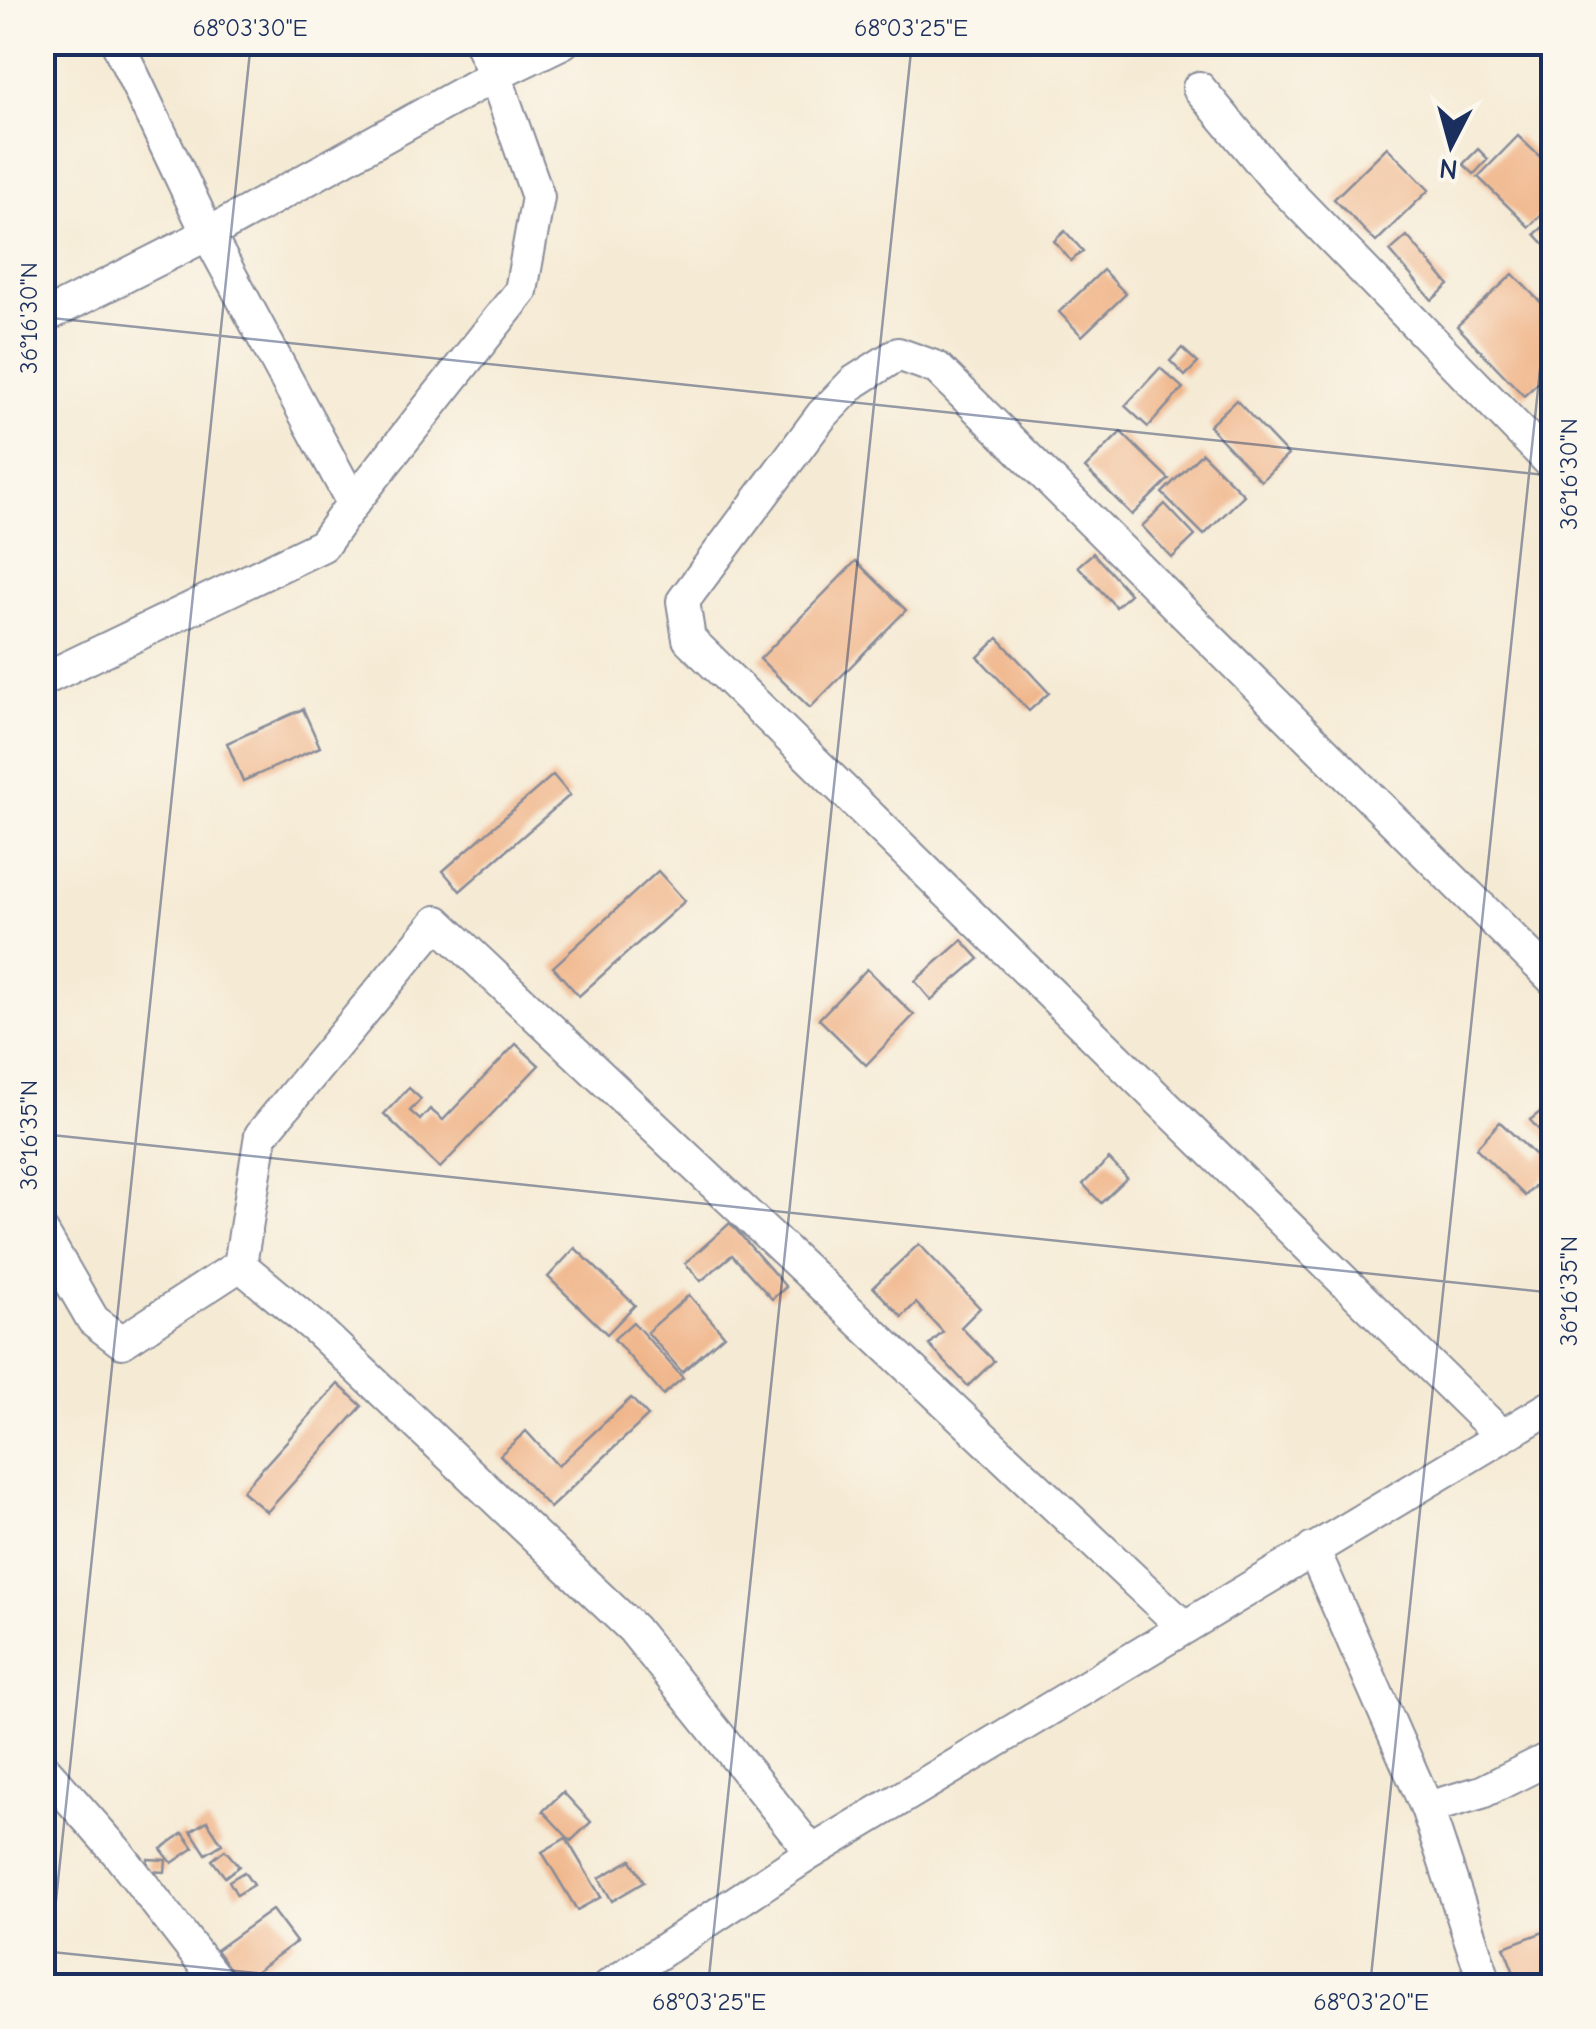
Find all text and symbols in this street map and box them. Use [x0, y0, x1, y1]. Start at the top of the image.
text: 68°03'30"E [192, 13, 308, 42]
text: 68°03'25"E [854, 13, 968, 42]
north arrow [1401, 95, 1501, 195]
text: N [1438, 152, 1459, 186]
text: 36°16'30"N [14, 262, 43, 374]
text: 36°16'30"N [1554, 418, 1583, 530]
text: 36°16'35"N [14, 1080, 43, 1190]
text: 36°16'35"N [1554, 1236, 1583, 1346]
text: 68°03'25"E [652, 1987, 766, 2016]
text: 68°03'20"E [1313, 1987, 1429, 2016]

